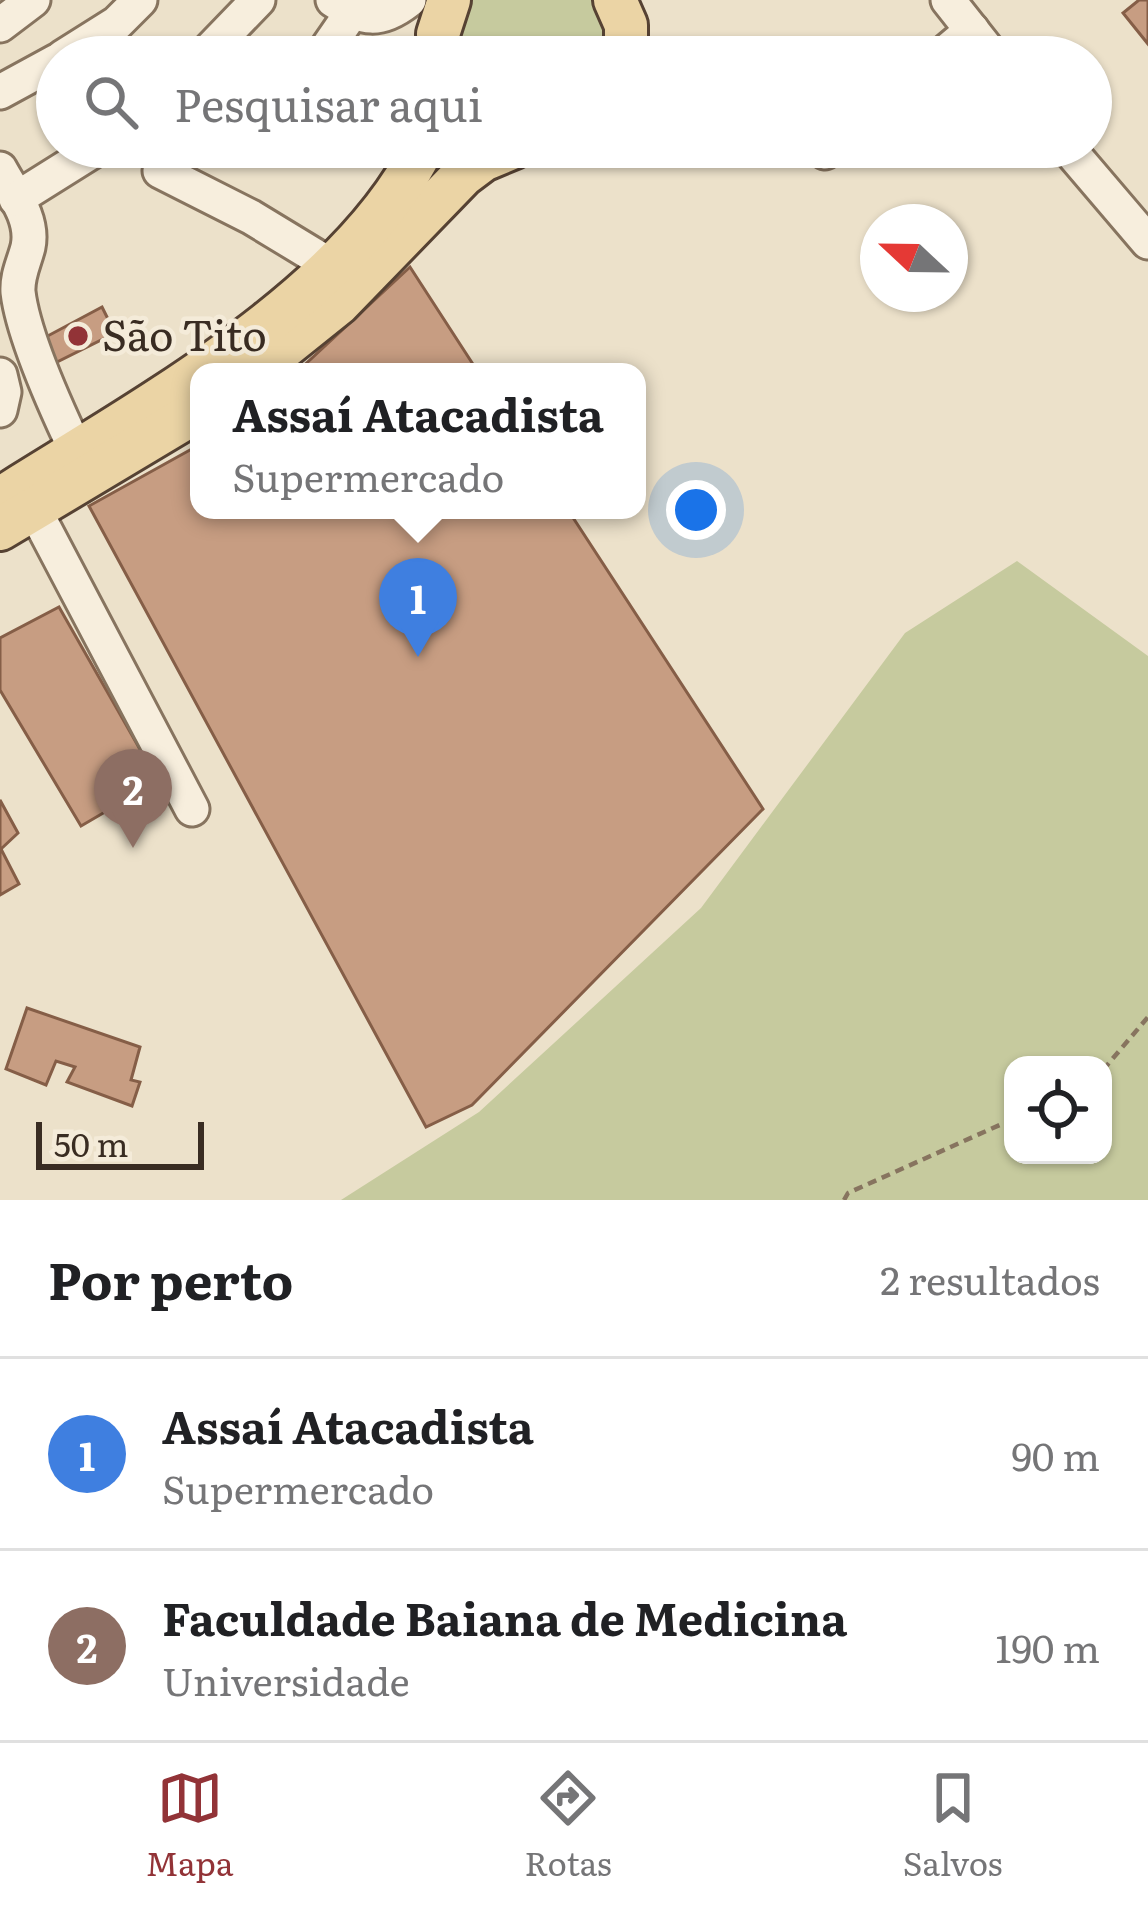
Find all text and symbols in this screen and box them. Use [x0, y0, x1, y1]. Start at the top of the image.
search box [36, 36, 1112, 168]
icon: search [78, 69, 144, 135]
text: Pesquisar aqui [174, 69, 483, 136]
north arrow [860, 204, 968, 312]
place label: São Tito [102, 302, 267, 364]
marker: São Tito [65, 323, 91, 349]
popup [190, 363, 646, 519]
text: Assaí Atacadista [232, 379, 604, 446]
text: Supermercado [232, 446, 504, 504]
your location [666, 480, 726, 540]
pin: 1 [379, 558, 457, 657]
pin: 2 [94, 749, 172, 848]
map controls [1004, 1056, 1112, 1164]
button: locate [1004, 1056, 1112, 1164]
scale bar [36, 1116, 204, 1169]
text: 50 m [54, 1118, 128, 1167]
text: Por perto [48, 1240, 293, 1316]
text: 2 resultados [880, 1249, 1100, 1307]
text: Assaí Atacadista [162, 1391, 534, 1458]
text: 1 [79, 1425, 95, 1483]
text: 90 m [1011, 1425, 1100, 1483]
text: Supermercado [162, 1458, 434, 1516]
text: Faculdade Baiana de Medicina [162, 1583, 847, 1650]
text: 2 [77, 1617, 97, 1675]
text: 190 m [996, 1617, 1100, 1675]
text: Universidade [162, 1650, 410, 1708]
tab: Mapa [146, 1765, 234, 1886]
tab: Rotas [525, 1765, 612, 1886]
tab: Salvos [903, 1765, 1002, 1886]

